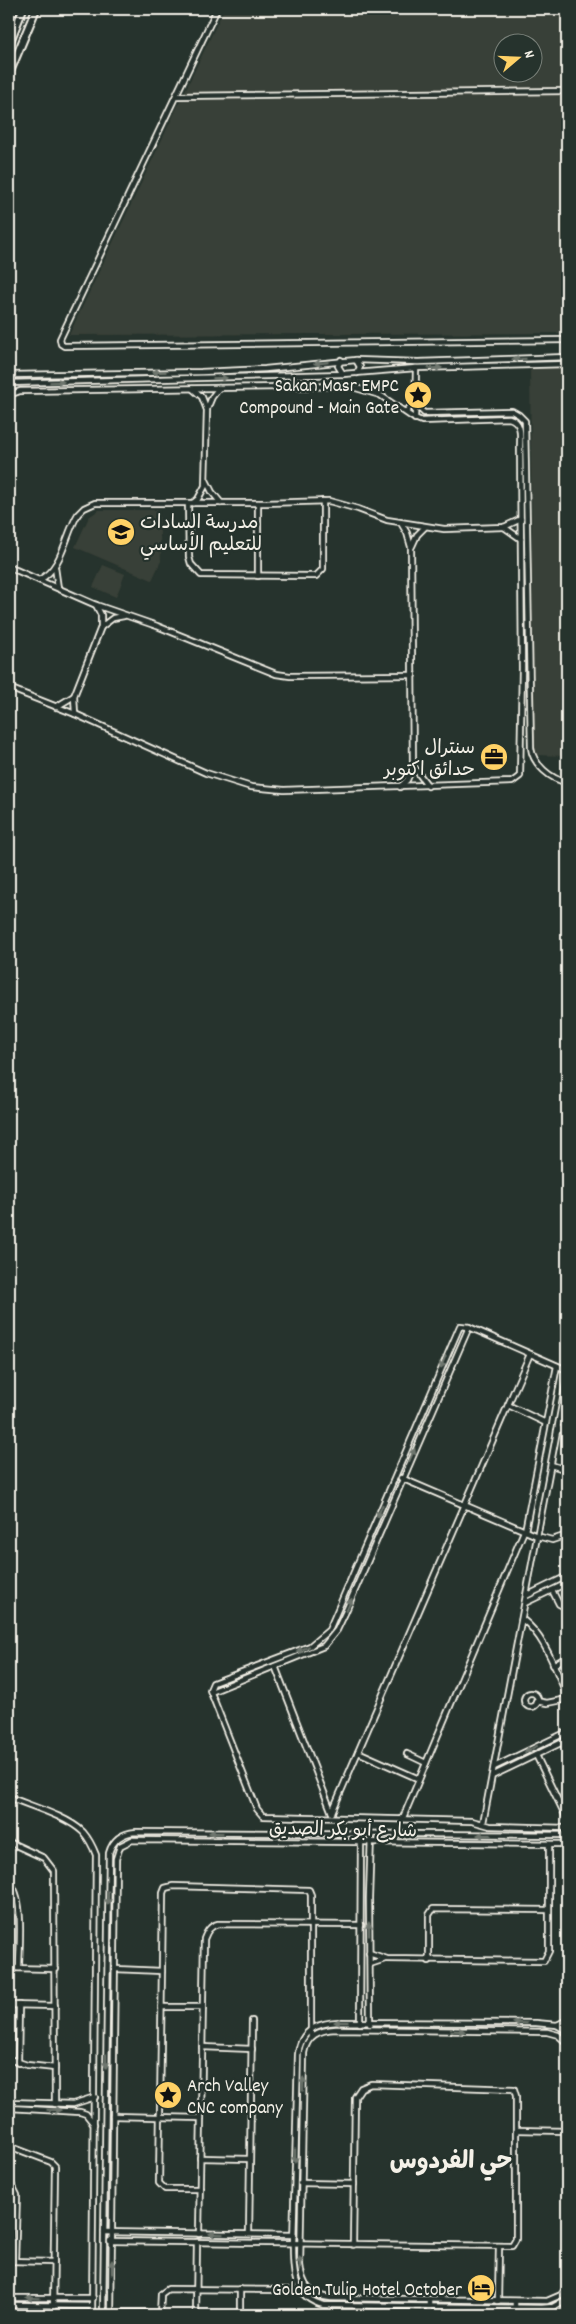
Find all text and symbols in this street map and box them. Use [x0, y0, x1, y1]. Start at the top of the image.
north arrow [494, 32, 544, 82]
text: N [518, 48, 539, 61]
one-way arrow [510, 355, 526, 363]
one-way arrow [313, 359, 329, 367]
one-way arrow [427, 364, 443, 372]
one-way arrow [151, 369, 167, 377]
one-way arrow [212, 374, 228, 382]
place label: Sakan Masr EMPC Compound - Main Gate [239, 374, 399, 423]
one-way arrow [50, 377, 66, 385]
place icon: Sakan Masr EMPC Compound - Main Gate [403, 380, 433, 410]
place label: مدرسة السادات للتعليم الأساسي [140, 511, 262, 560]
school or university icon: مدرسة السادات للتعليم الأساسي [106, 517, 136, 547]
place label: سنترال حدائق اكتوبر [382, 736, 475, 785]
office icon: سنترال حدائق اكتوبر [479, 742, 509, 772]
one-way arrow [439, 1355, 447, 1369]
one-way arrow [409, 1448, 417, 1462]
one-way arrow [375, 1504, 383, 1518]
one-way arrow [345, 1598, 353, 1612]
one-way arrow [296, 1646, 310, 1654]
one-way arrow [524, 1745, 538, 1753]
street label: شارع أبو بكر الصديق [269, 1817, 417, 1846]
one-way arrow [208, 1829, 224, 1837]
one-way arrow [475, 1831, 491, 1839]
one-way arrow [104, 1890, 112, 1906]
one-way arrow [365, 1921, 373, 1937]
one-way arrow [332, 2018, 348, 2026]
one-way arrow [512, 2019, 528, 2027]
one-way arrow [450, 2027, 466, 2035]
one-way arrow [102, 2053, 110, 2069]
place label: Arch Valley CNC company [187, 2074, 283, 2123]
one-way arrow [299, 2076, 307, 2092]
place icon: Arch Valley CNC company [153, 2080, 183, 2110]
one-way arrow [46, 2106, 62, 2114]
district label: حي الفردوس [390, 2146, 512, 2181]
one-way arrow [291, 2148, 299, 2164]
one-way arrow [208, 2230, 224, 2238]
one-way arrow [296, 2256, 304, 2272]
one-way arrow [108, 2258, 116, 2274]
hotel icon: Golden Tulip Hotel October [466, 2273, 496, 2303]
place label: Golden Tulip Hotel October [272, 2278, 462, 2305]
one-way arrow [25, 2294, 41, 2302]

